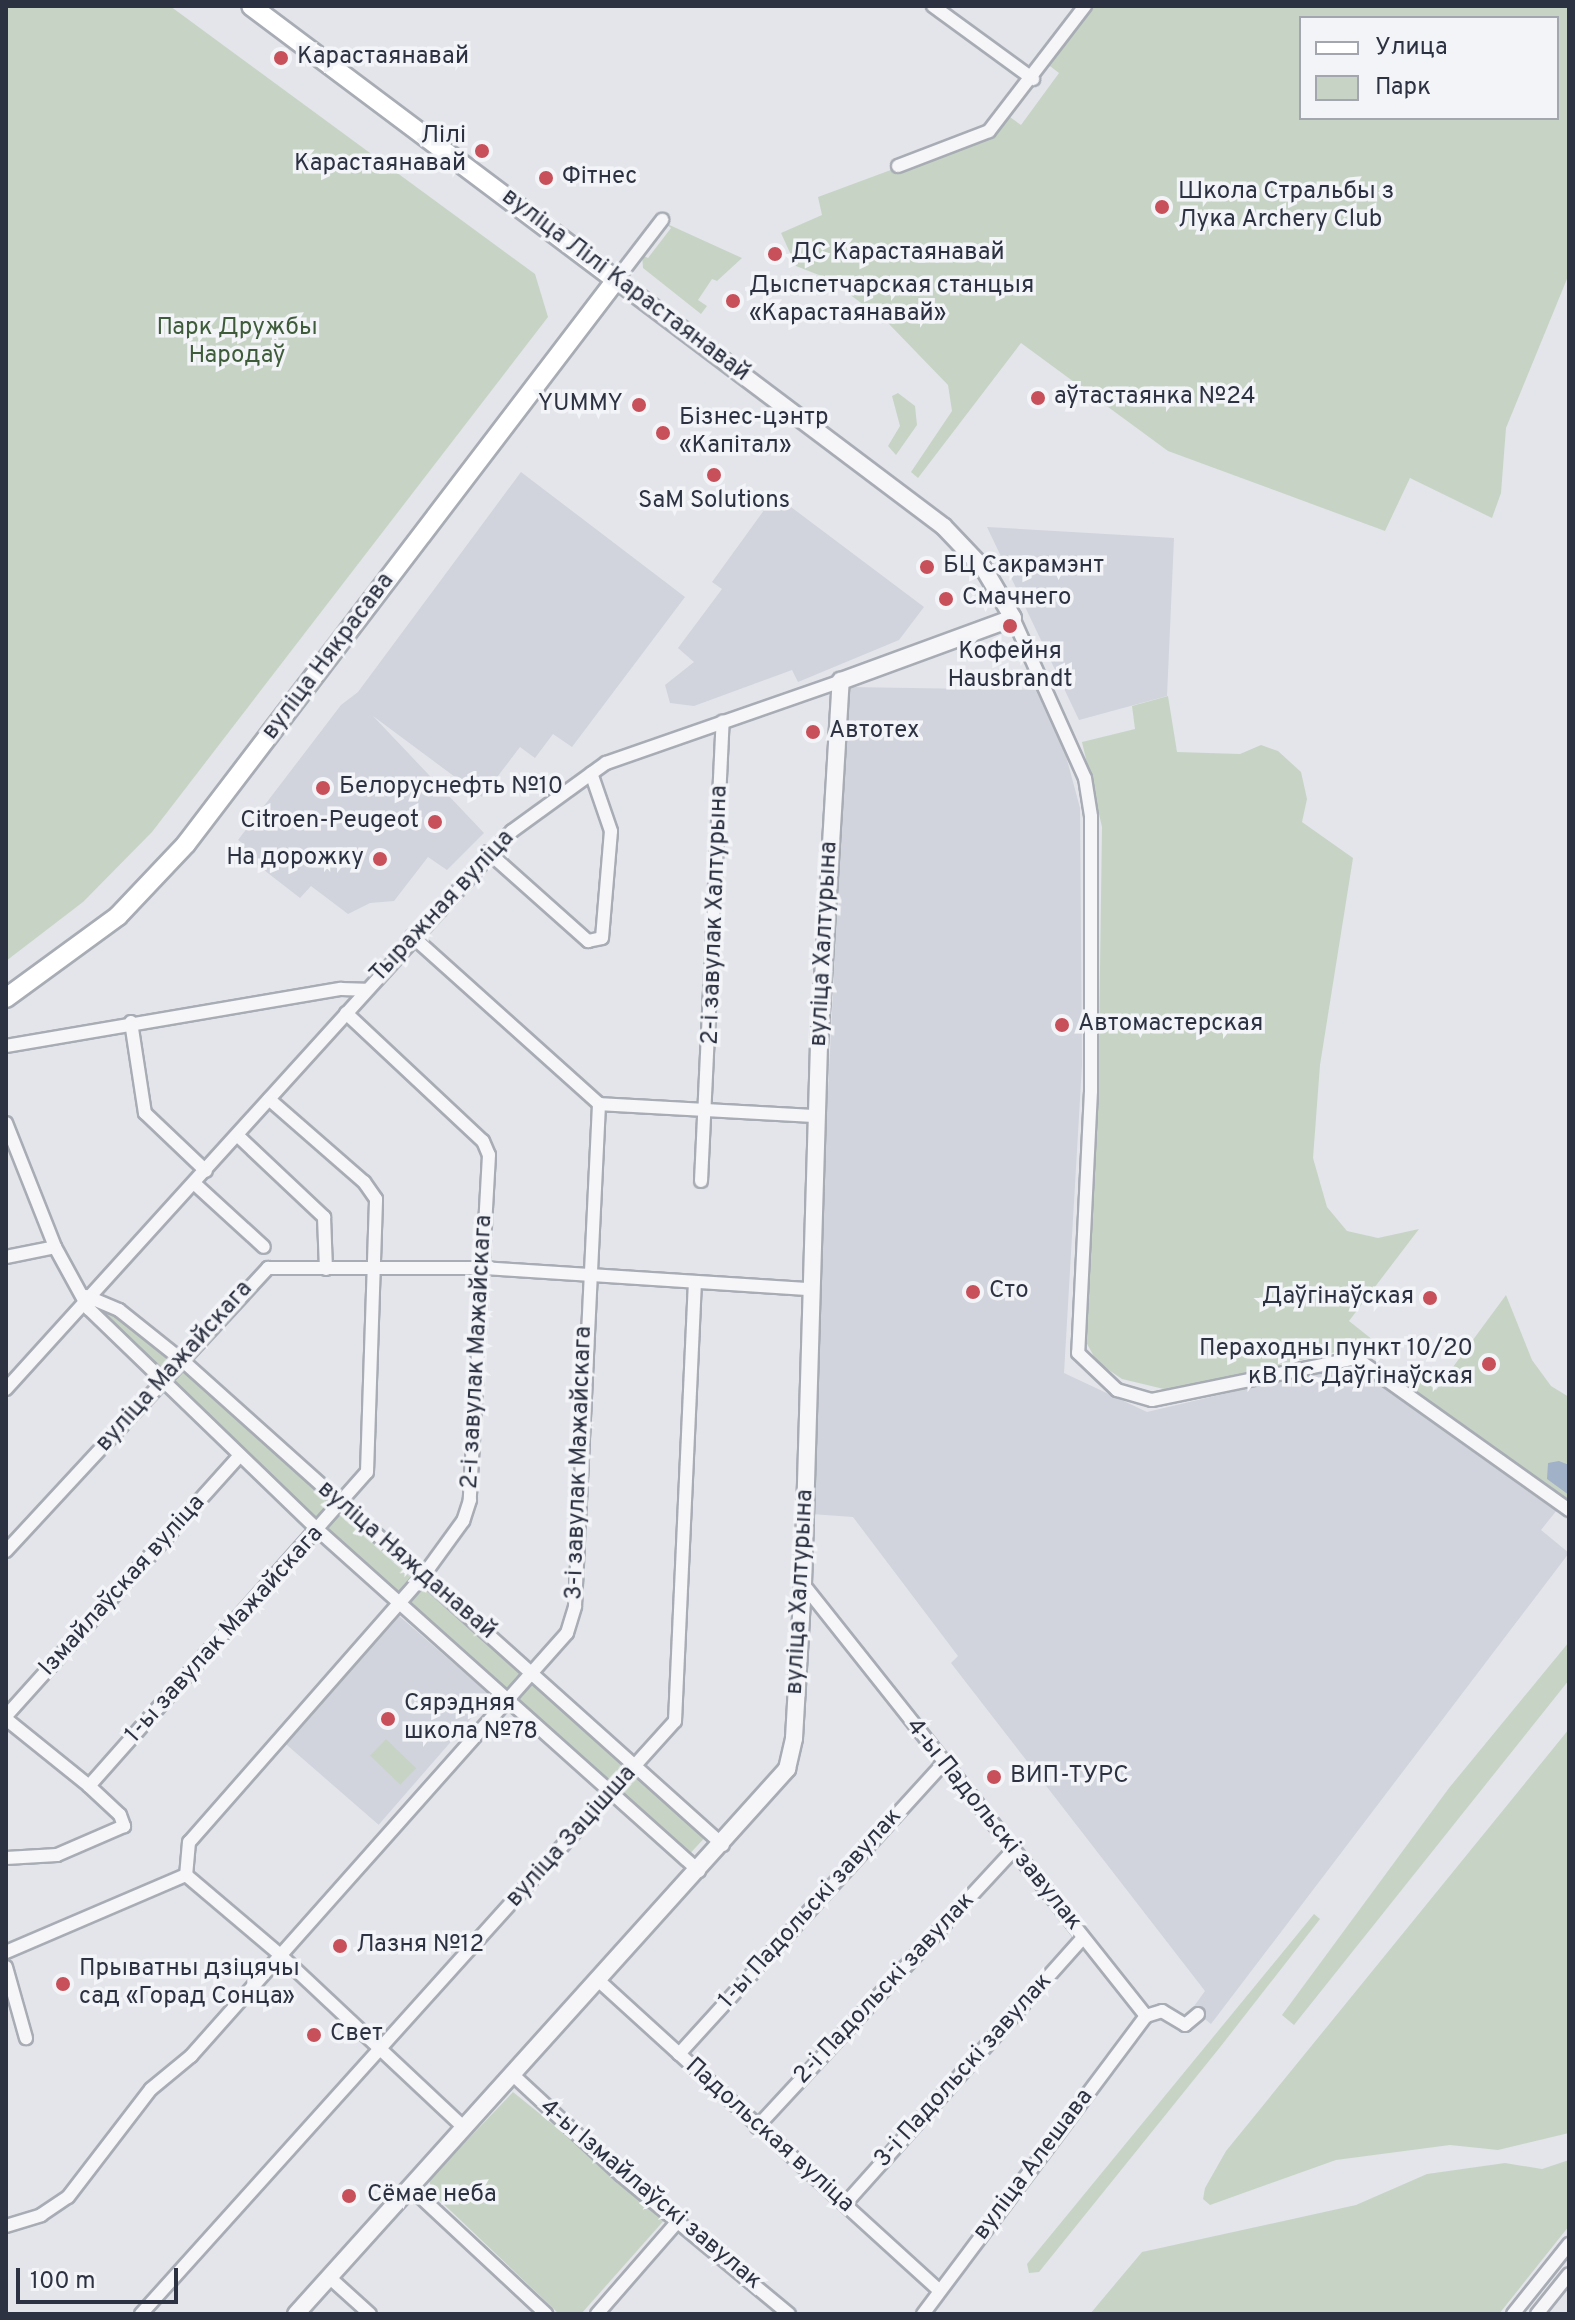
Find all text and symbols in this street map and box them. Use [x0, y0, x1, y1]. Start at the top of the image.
legend [1299, 16, 1559, 120]
text: Улица [1375, 33, 1448, 63]
place label: Карастаянавай [297, 44, 469, 72]
marker: Карастаянавай [272, 49, 290, 67]
text: Парк [1375, 73, 1431, 103]
place label: Лілі Карастаянавай [294, 123, 466, 179]
marker: Лілі Карастаянавай [473, 142, 491, 160]
place label: Фітнес [562, 164, 637, 192]
marker: Фітнес [537, 169, 555, 187]
place label: Школа Стральбы з Лука Archery Club [1178, 179, 1394, 235]
street label: вуліца Лілі Карастаянавай [495, 183, 755, 389]
marker: Школа Стральбы з Лука Archery Club [1153, 198, 1171, 216]
place label: ДС Карастаянавай [791, 240, 1005, 268]
marker: ДС Карастаянавай [766, 245, 784, 263]
place label: Дыспетчарская станцыя «Карастаянавай» [749, 273, 1034, 329]
marker: Дыспетчарская станцыя «Карастаянавай» [724, 292, 742, 310]
park label: Парк Дружбы Народаў [156, 315, 318, 371]
place label: аўтастаянка №24 [1054, 384, 1256, 412]
marker: аўтастаянка №24 [1029, 389, 1047, 407]
place label: YUMMY [538, 391, 623, 419]
marker: YUMMY [630, 396, 648, 414]
place label: Бізнес-цэнтр «Капітал» [679, 405, 829, 461]
marker: Бізнес-цэнтр «Капітал» [654, 424, 672, 442]
marker: SaM Solutions [705, 466, 723, 484]
place label: SaM Solutions [638, 488, 790, 516]
place label: БЦ Сакрамэнт [943, 553, 1104, 581]
marker: БЦ Сакрамэнт [918, 558, 936, 576]
street label: вуліца Някрасава [257, 568, 401, 746]
place label: Смачнего [962, 585, 1071, 613]
marker: Смачнего [937, 590, 955, 608]
marker: Кофейня Hausbrandt [1001, 617, 1019, 635]
place label: Кофейня Hausbrandt [947, 639, 1073, 695]
place label: Автотех [829, 718, 919, 746]
marker: Автотех [804, 723, 822, 741]
place label: Белоруснефть №10 [339, 774, 563, 802]
marker: Белоруснефть №10 [314, 779, 332, 797]
street label: 2-і завулак Халтурына [697, 785, 735, 1045]
place label: Citroen-Peugeot [240, 808, 419, 836]
marker: Citroen-Peugeot [426, 813, 444, 831]
street label: Тыражная вуліца [365, 825, 521, 989]
street label: вуліца Халтурына [805, 841, 845, 1047]
place label: На дорожку [226, 845, 364, 873]
marker: На дорожку [371, 850, 389, 868]
place label: Автомастерская [1078, 1011, 1263, 1039]
marker: Автомастерская [1053, 1016, 1071, 1034]
street label: 2-і завулак Мажайскага [456, 1214, 500, 1490]
street label: вуліца Мажайскага [91, 1276, 259, 1458]
place label: Сто [989, 1278, 1029, 1306]
marker: Сто [964, 1283, 982, 1301]
place label: Даўгінаўская [1262, 1284, 1414, 1312]
marker: Даўгінаўская [1421, 1289, 1439, 1307]
street label: 3-і завулак Мажайскага [561, 1325, 599, 1601]
place label: Пераходны пункт 10/20 кВ ПС Даўгінаўская [1199, 1336, 1473, 1392]
marker: Пераходны пункт 10/20 кВ ПС Даўгінаўская [1480, 1355, 1498, 1373]
street label: вуліца Няжданавай [311, 1476, 501, 1646]
street label: Ізмайлаўская вуліца [34, 1489, 212, 1683]
street label: вуліца Халтурына [781, 1489, 821, 1695]
street label: 1-ы завулак Мажайскага [120, 1520, 330, 1750]
place label: Сярэдняя школа №78 [404, 1691, 538, 1747]
marker: Сярэдняя школа №78 [379, 1710, 397, 1728]
street label: 4-ы Падольскі завулак [899, 1713, 1087, 1937]
street label: вуліца Зацішша [501, 1760, 643, 1914]
place label: ВИП-ТУРС [1010, 1763, 1129, 1791]
marker: ВИП-ТУРС [985, 1768, 1003, 1786]
street label: 1-ы Падольскі завулак [713, 1803, 909, 2015]
street label: 2-і Падольскі завулак [789, 1887, 981, 2091]
place label: Лазня №12 [356, 1932, 484, 1960]
marker: Лазня №12 [331, 1937, 349, 1955]
place label: Прыватны дзіцячы сад «Горад Сонца» [79, 1956, 300, 2012]
street label: 3-і Падольскі завулак [869, 1968, 1059, 2174]
marker: Прыватны дзіцячы сад «Горад Сонца» [54, 1975, 72, 1993]
place label: Свет [330, 2021, 383, 2049]
marker: Свет [305, 2026, 323, 2044]
street label: Падольская вуліца [679, 2053, 859, 2219]
street label: вуліца Алешава [968, 2083, 1100, 2247]
street label: 4-ы Ізмайлаўскі завулак [533, 2094, 767, 2296]
place label: Сёмае неба [367, 2182, 497, 2210]
marker: Сёмае неба [338, 2185, 360, 2207]
scale bar [20, 2252, 182, 2302]
text: 100 m [30, 2267, 96, 2297]

